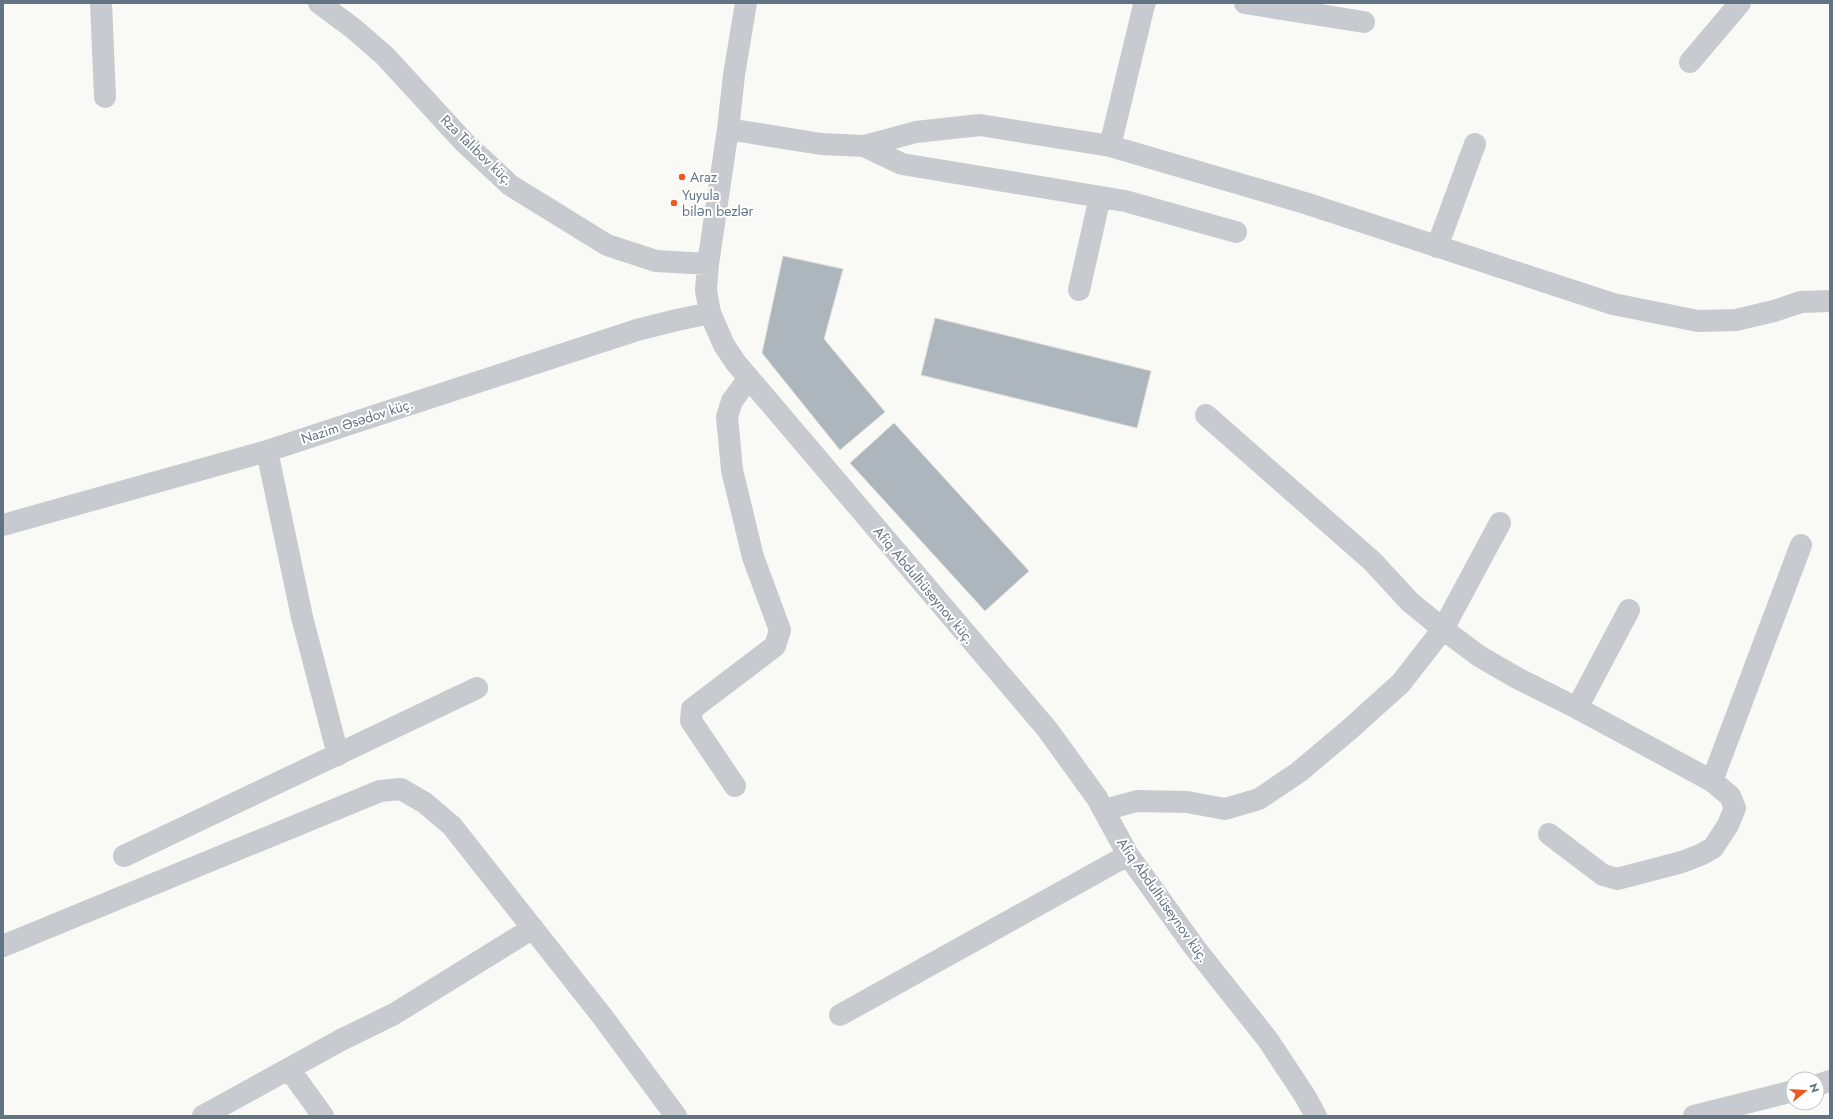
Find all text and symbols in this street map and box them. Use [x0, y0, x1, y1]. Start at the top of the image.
street label: Rza Talıbov küç. [436, 110, 518, 190]
place label: Araz [690, 167, 718, 187]
marker: Araz [677, 172, 687, 182]
place label: Yuyula bilən bezlər [682, 185, 754, 221]
marker: Yuyula bilən bezlər [669, 198, 679, 208]
street label: Nazim Əsədov küç. [298, 393, 416, 449]
street label: Afiq Abdulhüseynov küç. [869, 522, 979, 648]
street label: Afiq Abdulhüseynov küç. [1112, 834, 1214, 966]
north arrow [1785, 1071, 1825, 1111]
text: N [1806, 1081, 1823, 1095]

